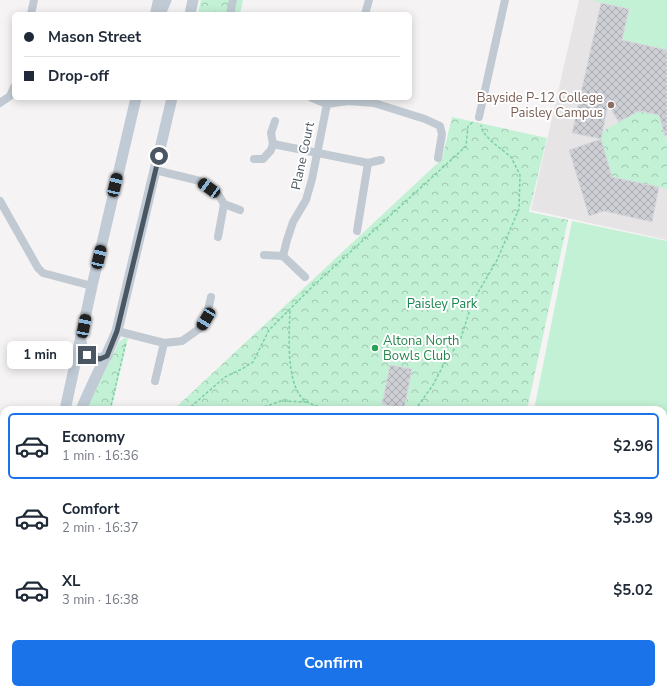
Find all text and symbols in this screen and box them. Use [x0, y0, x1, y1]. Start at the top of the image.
text: Mason Street [48, 27, 141, 47]
text: Drop-off [48, 66, 109, 86]
place label: Bayside P-12 College Paisley Campus [477, 89, 603, 122]
marker: Bayside P-12 College Paisley Campus [606, 100, 616, 110]
street label: Plane Court [287, 120, 319, 192]
route start [150, 147, 168, 165]
car [106, 172, 124, 198]
car [196, 176, 222, 200]
car [90, 244, 108, 270]
park label: Paisley Park [407, 295, 478, 313]
car [195, 306, 217, 332]
car [76, 313, 92, 339]
place label: Altona North Bowls Club [383, 332, 459, 365]
callout: 1 min [7, 341, 73, 369]
marker: Altona North Bowls Club [370, 343, 380, 353]
text: 1 min [23, 346, 57, 364]
route end [78, 346, 96, 364]
text: Economy [62, 427, 125, 447]
icon: car [14, 428, 50, 464]
text: $2.96 [613, 436, 653, 456]
text: 1 min · 16:36 [62, 447, 138, 465]
text: Comfort [62, 499, 119, 519]
icon: car [14, 500, 50, 536]
text: $3.99 [613, 508, 653, 528]
text: 2 min · 16:37 [62, 519, 138, 537]
text: XL [62, 571, 81, 591]
icon: car [14, 572, 50, 608]
text: $5.02 [613, 580, 653, 600]
text: 3 min · 16:38 [62, 591, 138, 609]
button: Confirm [12, 640, 655, 686]

